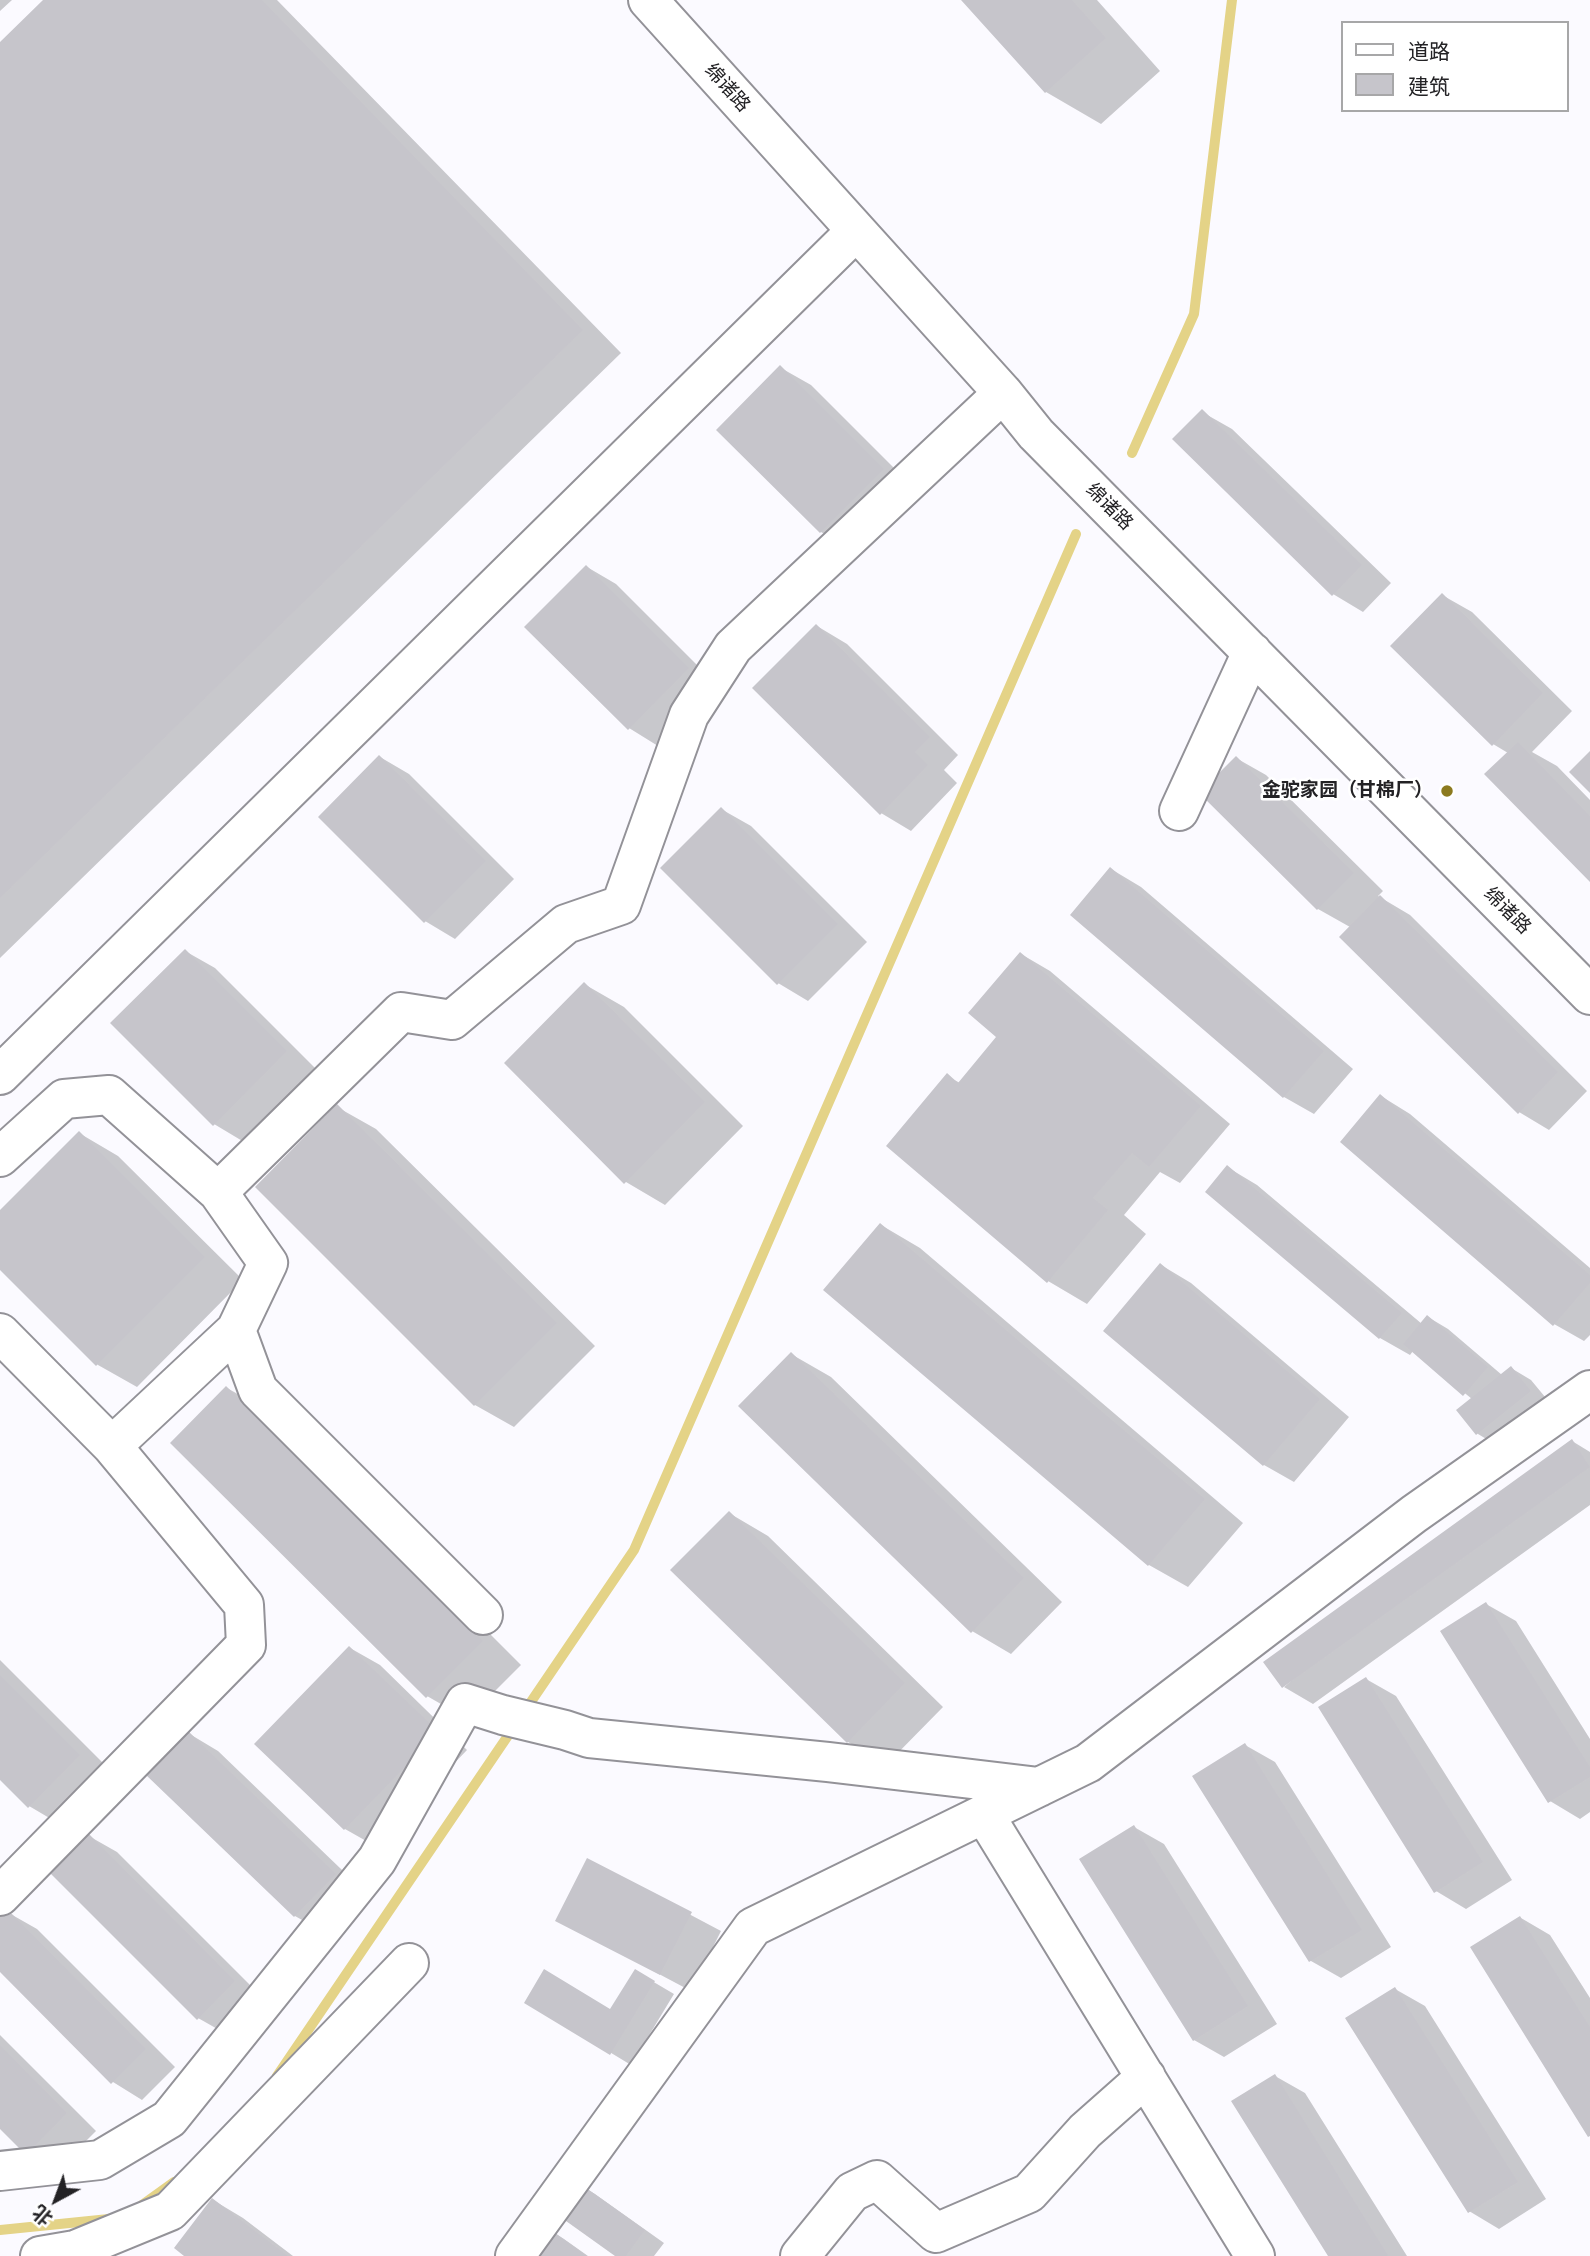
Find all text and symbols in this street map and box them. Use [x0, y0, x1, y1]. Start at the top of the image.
legend [1342, 21, 1569, 112]
text: 道路 [1408, 37, 1450, 65]
street label: 绵诸路 [699, 59, 755, 117]
text: 建筑 [1408, 72, 1450, 100]
street label: 绵诸路 [1081, 479, 1137, 535]
place label: 金驼家园（甘棉厂） [1262, 780, 1433, 802]
marker: 金驼家园（甘棉厂） [1439, 783, 1455, 799]
street label: 绵诸路 [1479, 883, 1535, 939]
north arrow [21, 2165, 91, 2235]
text: 北 [27, 2200, 58, 2232]

